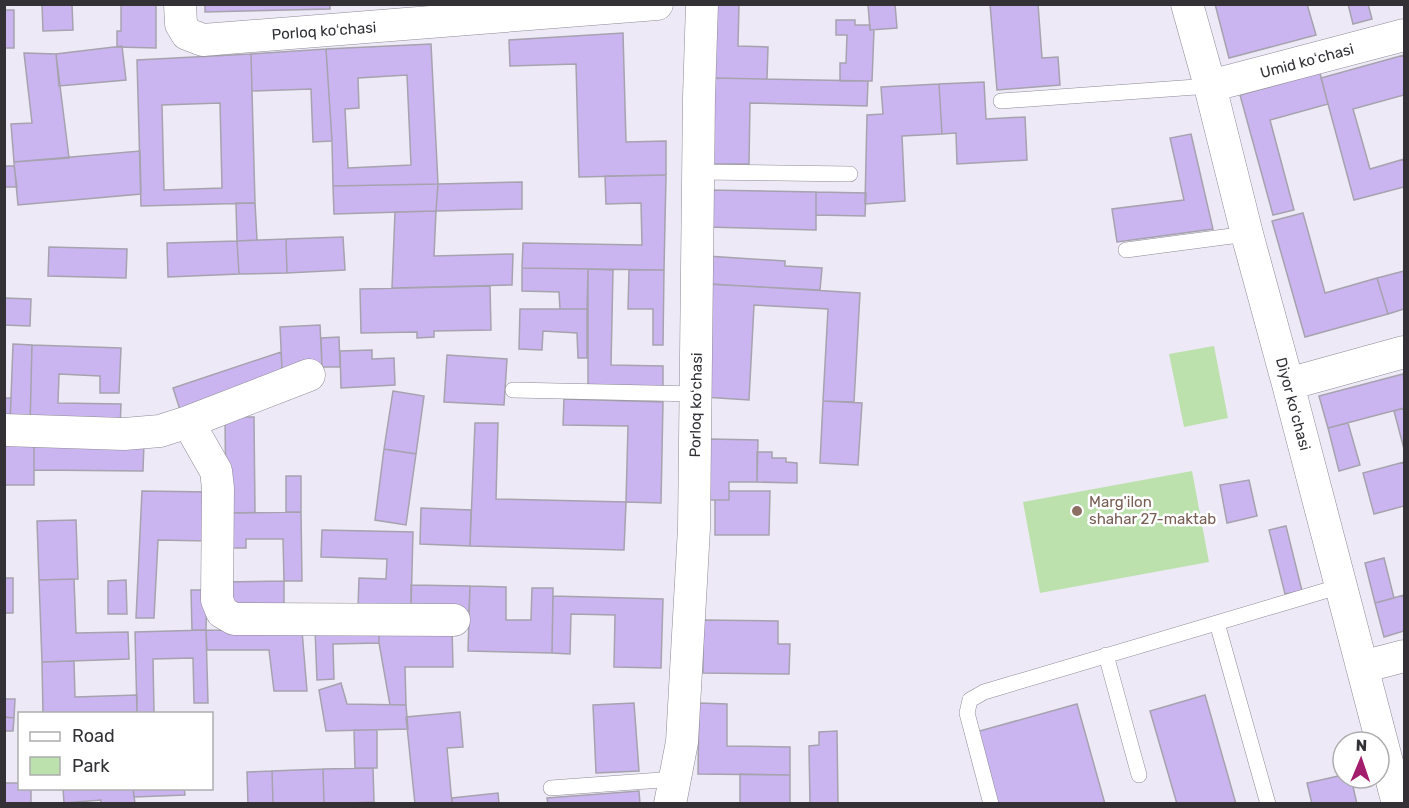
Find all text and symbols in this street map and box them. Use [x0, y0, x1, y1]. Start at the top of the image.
street label: Porloq koʻchasi [271, 18, 377, 44]
street label: Umid koʻchasi [1258, 40, 1356, 82]
street label: Porloq koʻchasi [686, 352, 706, 458]
street label: Diyor koʻchasi [1272, 355, 1314, 453]
place label: Marg'ilon shahar 27-maktab [1089, 493, 1216, 528]
marker: Marg'ilon shahar 27-maktab [1070, 504, 1084, 518]
legend [18, 712, 213, 790]
text: Road [72, 725, 115, 747]
north arrow [1331, 730, 1391, 790]
text: N [1355, 736, 1368, 755]
text: Park [72, 755, 110, 777]

